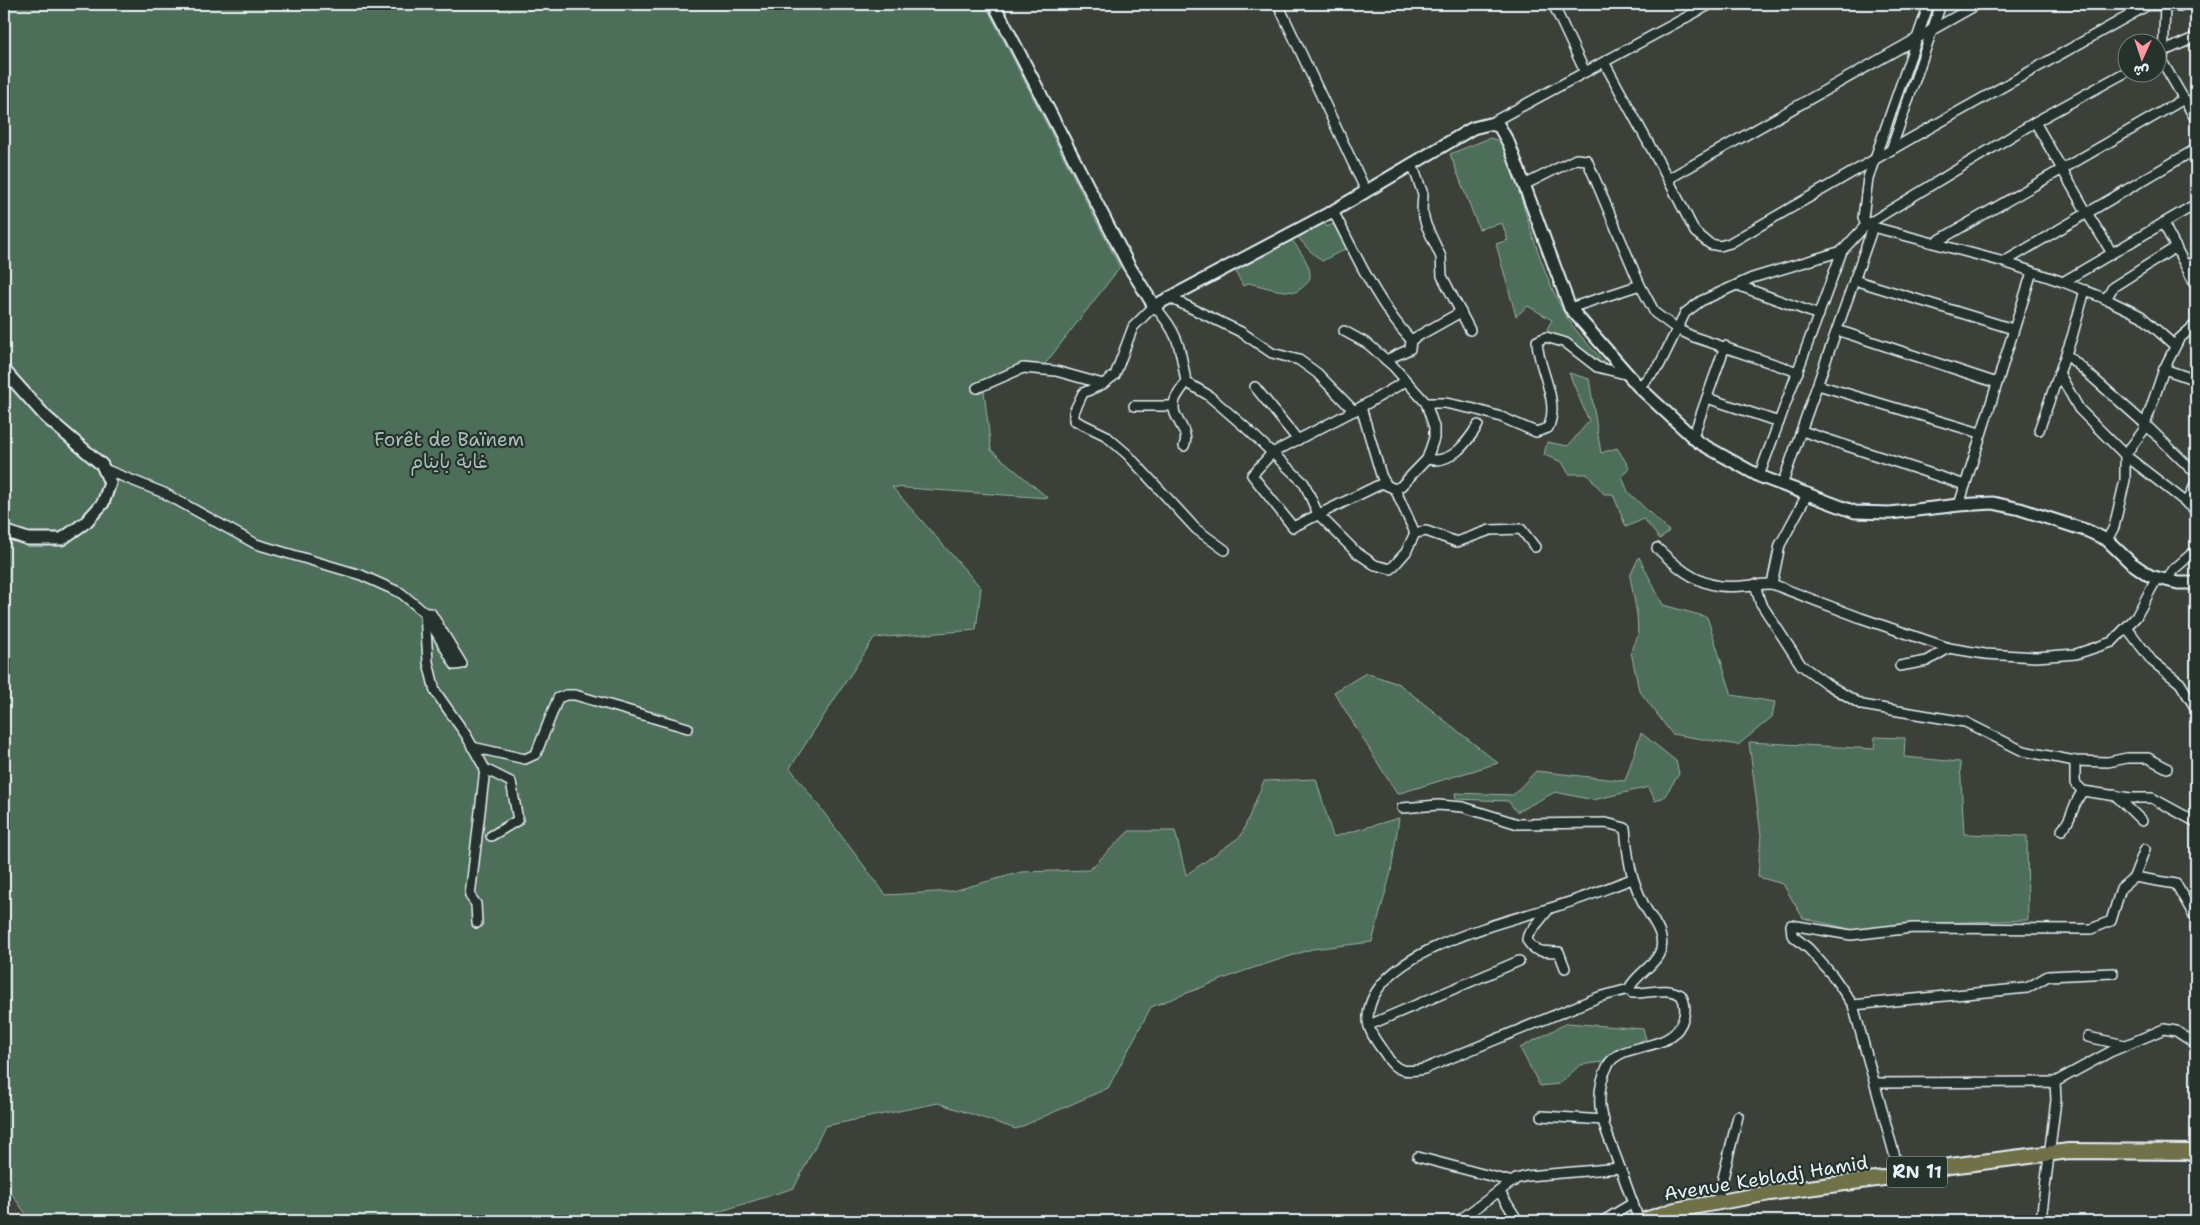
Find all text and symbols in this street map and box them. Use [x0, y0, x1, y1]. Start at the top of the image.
north arrow [2118, 32, 2168, 82]
text: ش [2133, 62, 2149, 80]
park label: Forêt de Baïnem غابة باينام [374, 427, 524, 476]
street label: Avenue Kebladj Hamid [1662, 1150, 1870, 1206]
road number: RN 11 [1887, 1156, 1947, 1188]

